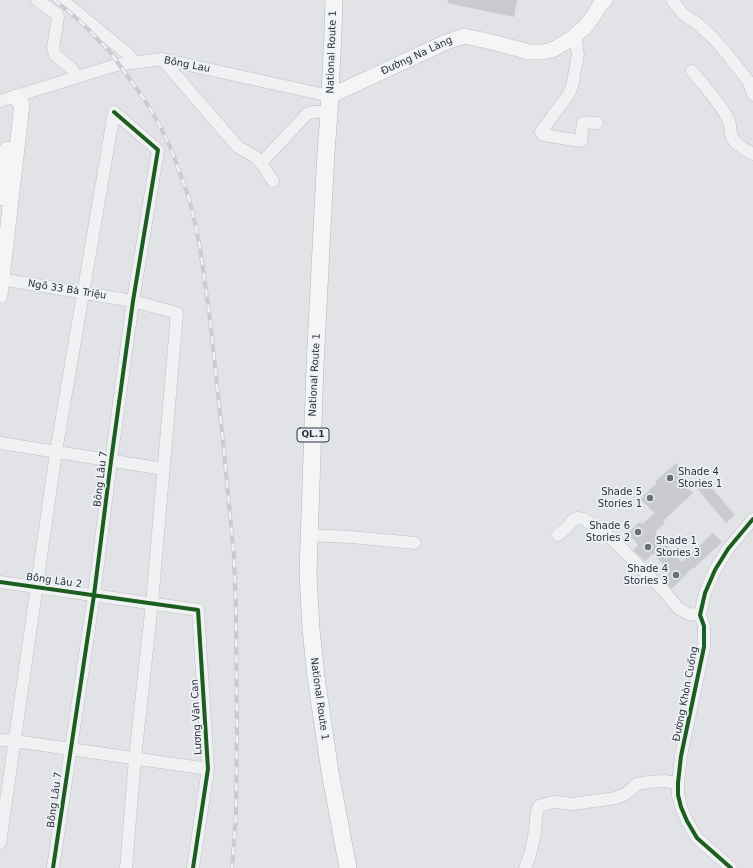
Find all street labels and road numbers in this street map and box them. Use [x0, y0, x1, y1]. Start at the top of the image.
street label: National Route 1 [325, 10, 339, 94]
street label: Đường Na Làng [379, 34, 455, 78]
street label: Bông Lau [163, 55, 211, 75]
street label: Ngõ 33 Bà Triệu [27, 278, 107, 302]
street label: National Route 1 [307, 333, 323, 417]
road number: QL.1 [297, 428, 329, 442]
street label: Bông Lâu 7 [92, 450, 110, 508]
street label: Bông Lâu 2 [25, 571, 83, 591]
street label: Đường Khòn Cuổng [671, 645, 701, 743]
street label: National Route 1 [307, 657, 331, 741]
street label: Lương Văn Can [189, 679, 205, 755]
street label: Bông Lâu 7 [45, 771, 65, 829]

